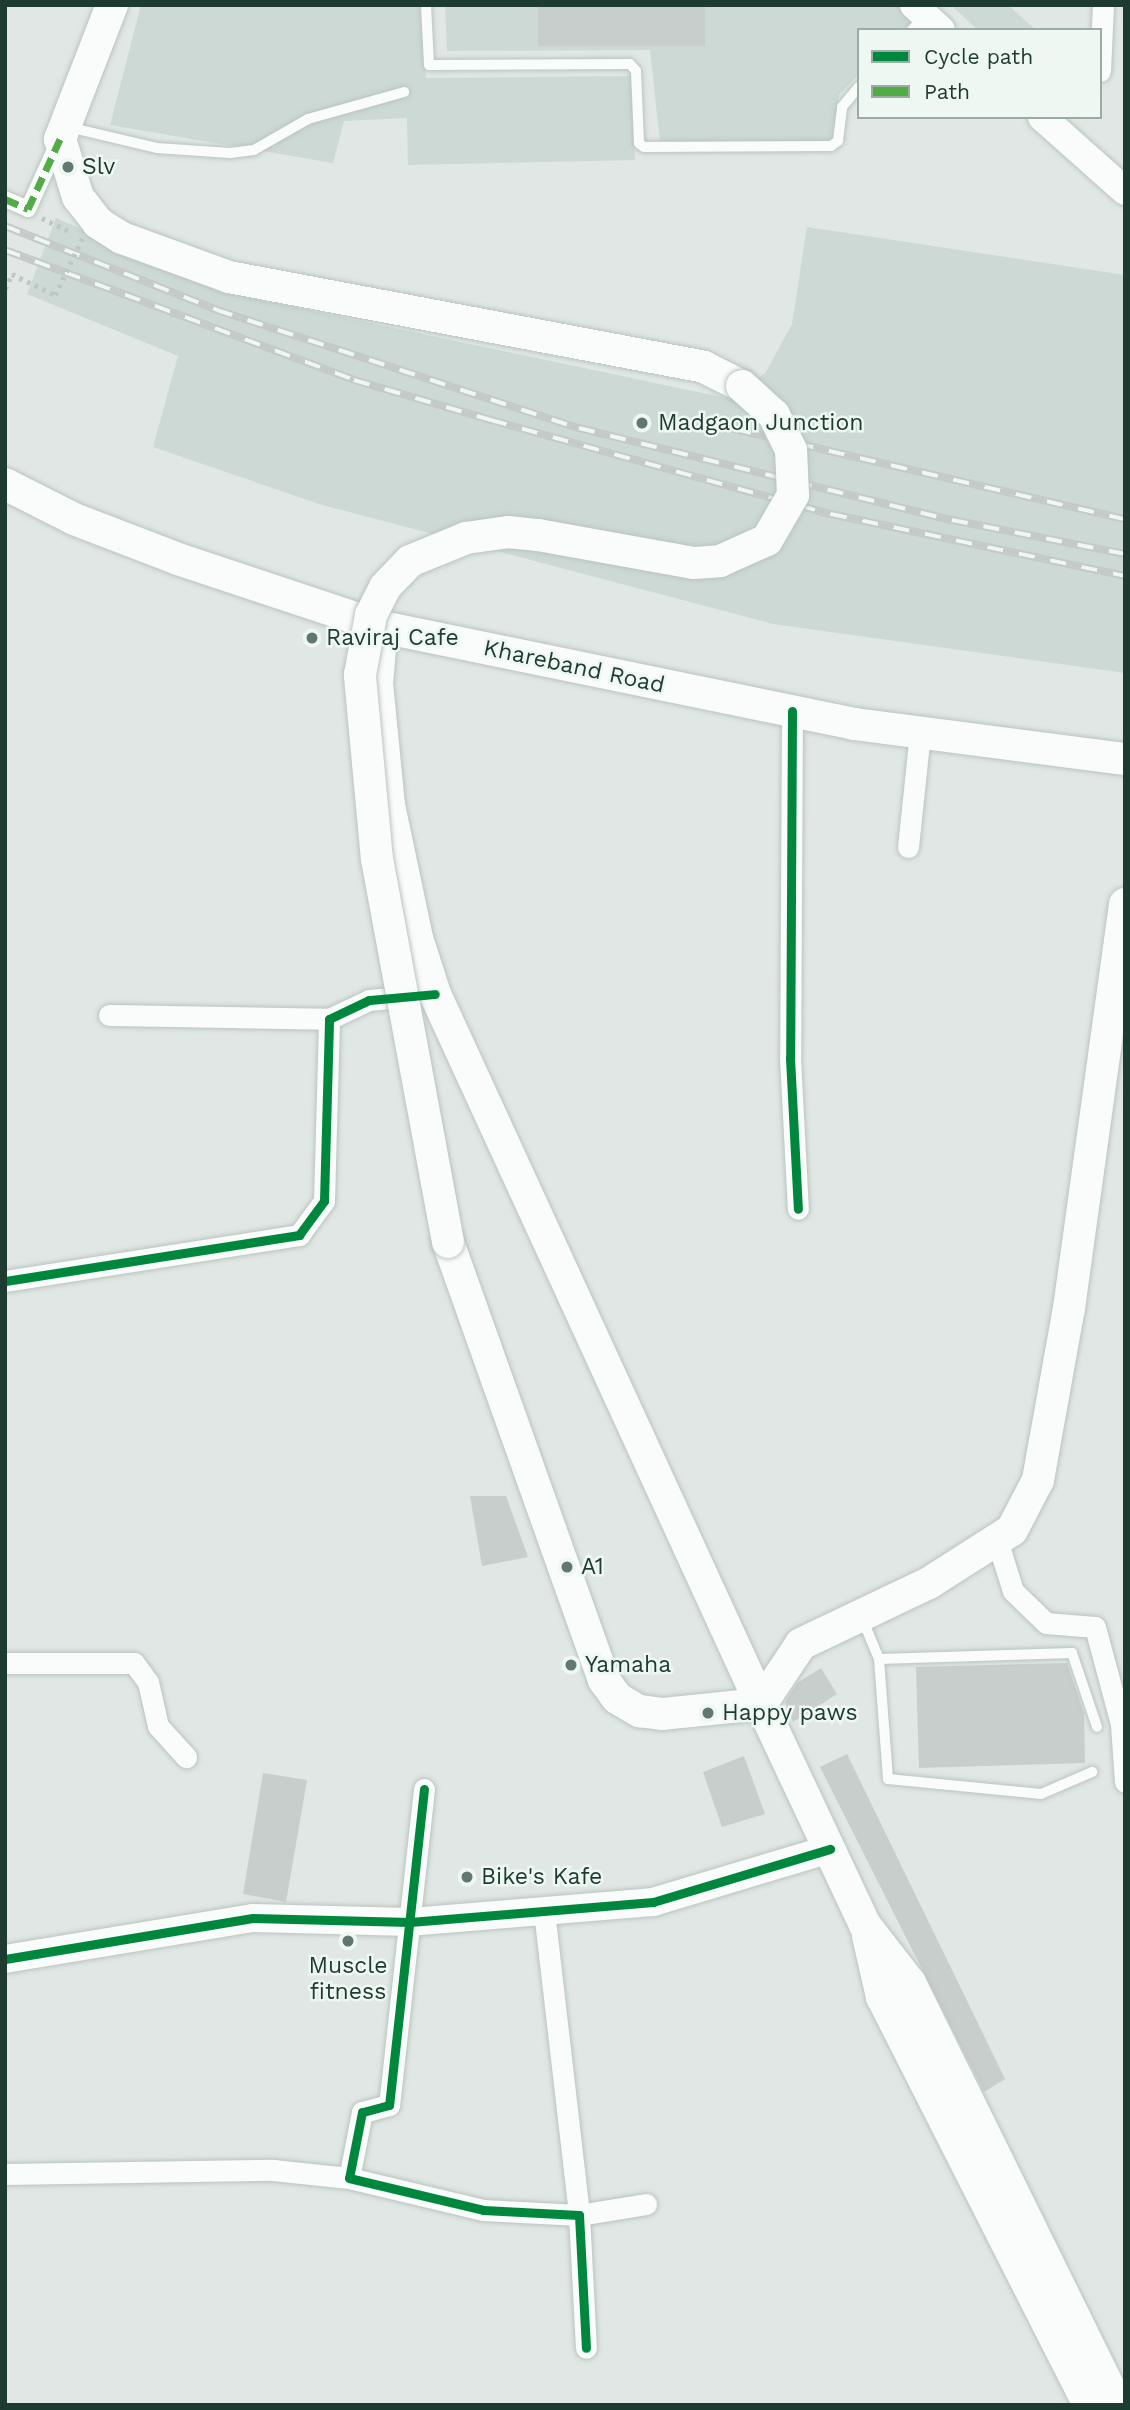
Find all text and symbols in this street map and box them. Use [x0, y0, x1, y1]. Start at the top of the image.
legend [857, 28, 1102, 119]
text: Cycle path [924, 44, 1033, 69]
text: Path [924, 79, 970, 104]
place label: Slv [82, 153, 115, 181]
marker: Slv [60, 159, 76, 175]
place label: Madgaon Junction [658, 409, 864, 437]
marker: Madgaon Junction [632, 413, 652, 433]
place label: Raviraj Cafe [326, 624, 459, 652]
marker: Raviraj Cafe [304, 630, 320, 646]
street label: Khareband Road [481, 634, 667, 700]
place label: A1 [581, 1553, 604, 1581]
marker: A1 [559, 1559, 575, 1575]
place label: Yamaha [585, 1651, 671, 1679]
marker: Yamaha [563, 1657, 579, 1673]
place label: Happy paws [722, 1699, 858, 1727]
marker: Happy paws [700, 1705, 716, 1721]
place label: Bike's Kafe [481, 1863, 602, 1891]
marker: Bike's Kafe [459, 1869, 475, 1885]
marker: Muscle fitness [340, 1933, 356, 1949]
place label: Muscle fitness [309, 1952, 387, 2006]

